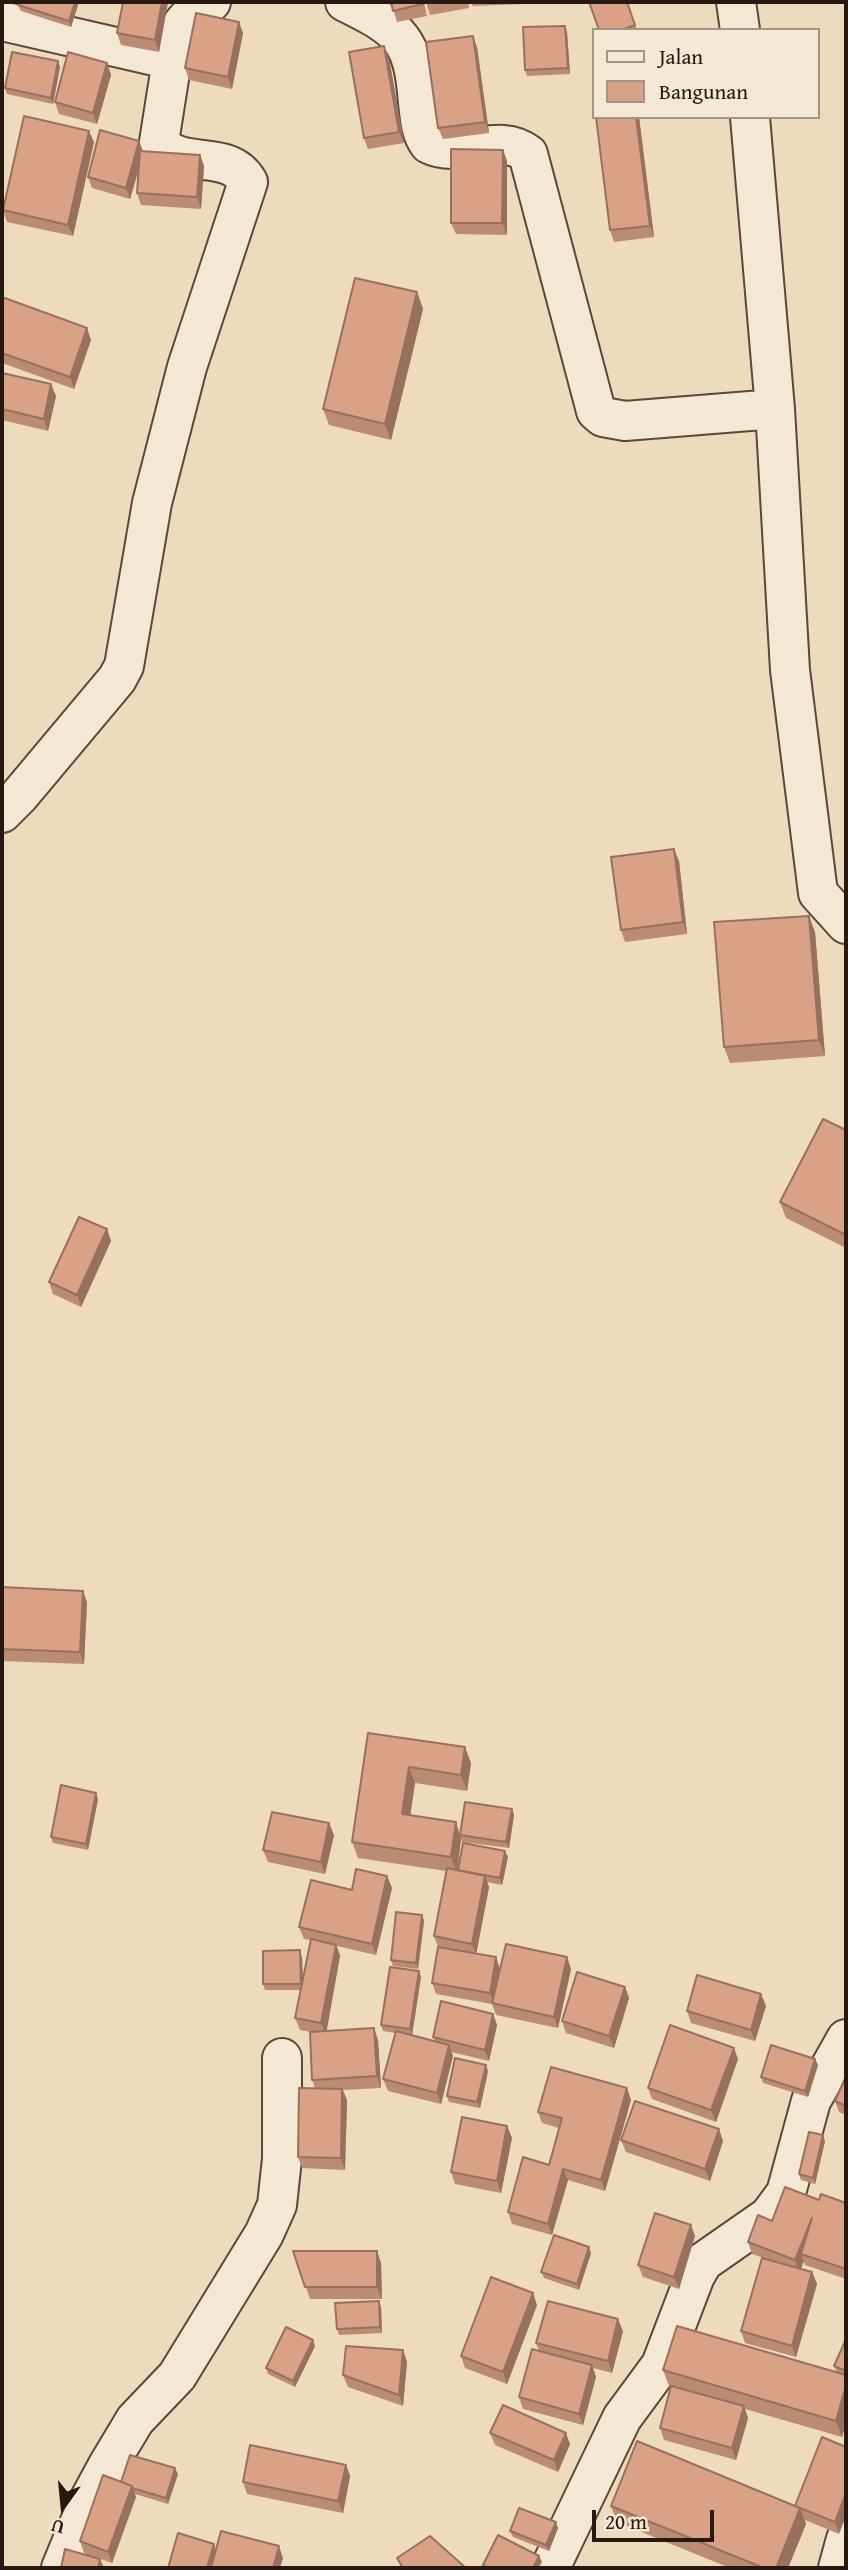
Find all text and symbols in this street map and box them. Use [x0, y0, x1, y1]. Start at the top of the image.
legend [592, 28, 820, 119]
text: Jalan [659, 41, 703, 72]
text: Bangunan [659, 76, 748, 107]
north arrow [28, 2472, 98, 2542]
scale bar [596, 2496, 718, 2540]
text: 20 m [605, 2506, 647, 2537]
text: U [48, 2512, 67, 2542]

